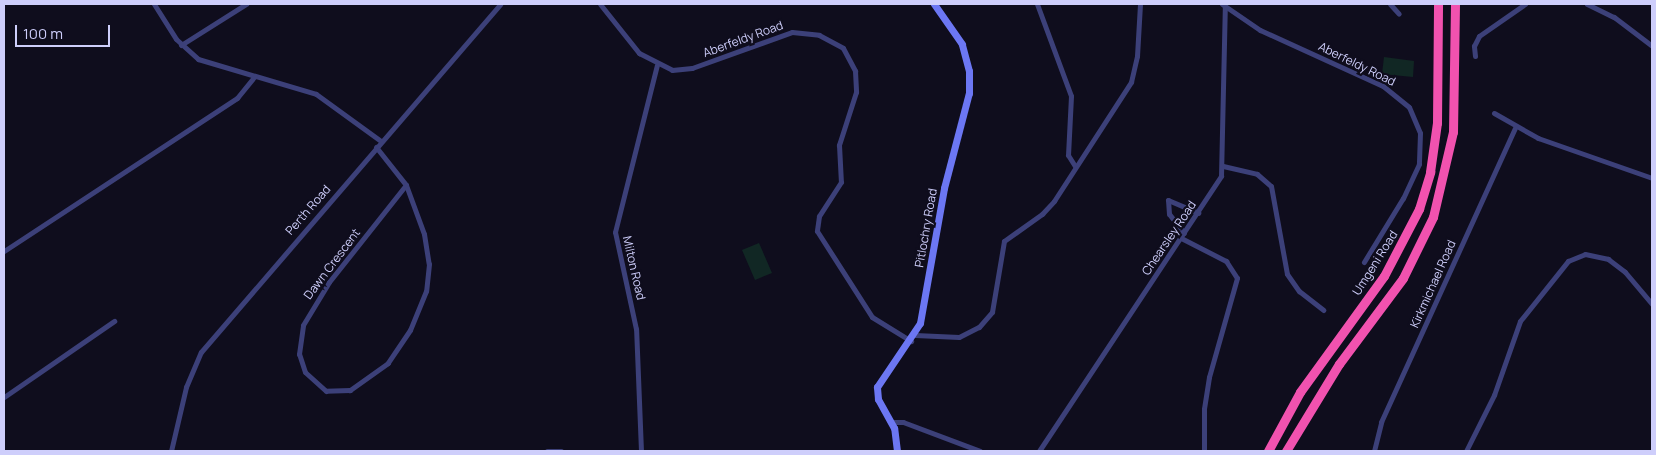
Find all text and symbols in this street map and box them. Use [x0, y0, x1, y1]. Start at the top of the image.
scale bar [18, 15, 112, 47]
street label: Aberfeldy Road [701, 18, 785, 60]
text: 100 m [23, 23, 63, 44]
street label: Aberfeldy Road [1316, 39, 1398, 89]
street label: Perth Road [282, 182, 334, 238]
street label: Pitlochry Road [912, 187, 940, 269]
street label: Chearsley Road [1139, 198, 1199, 278]
street label: Dawn Crescent [301, 226, 363, 302]
street label: Umgeni Road [1349, 228, 1401, 298]
street label: Milton Road [620, 235, 648, 301]
street label: Kirkmichael Road [1407, 238, 1459, 330]

